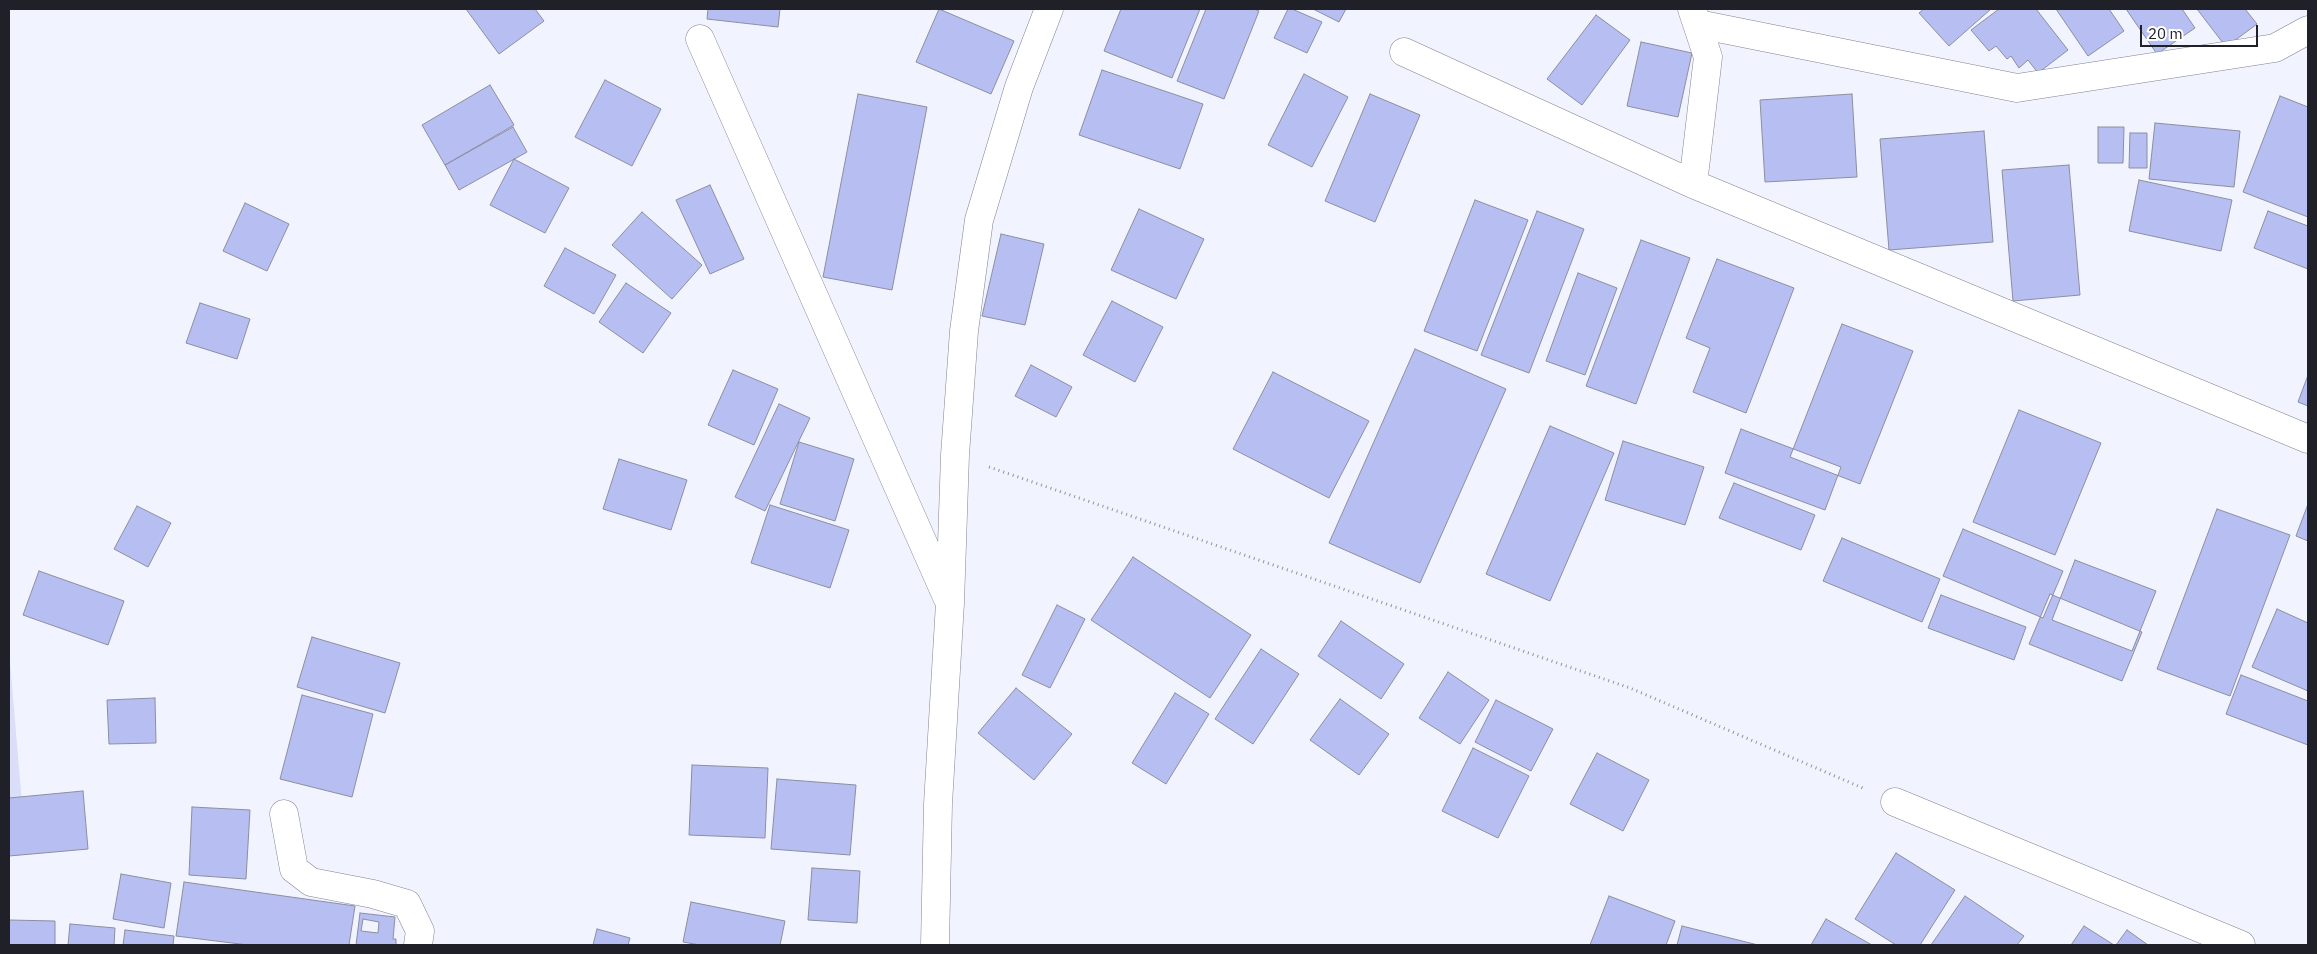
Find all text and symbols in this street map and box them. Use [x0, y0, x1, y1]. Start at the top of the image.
scale bar [2142, 15, 2260, 47]
text: 20 m [2148, 24, 2183, 43]

